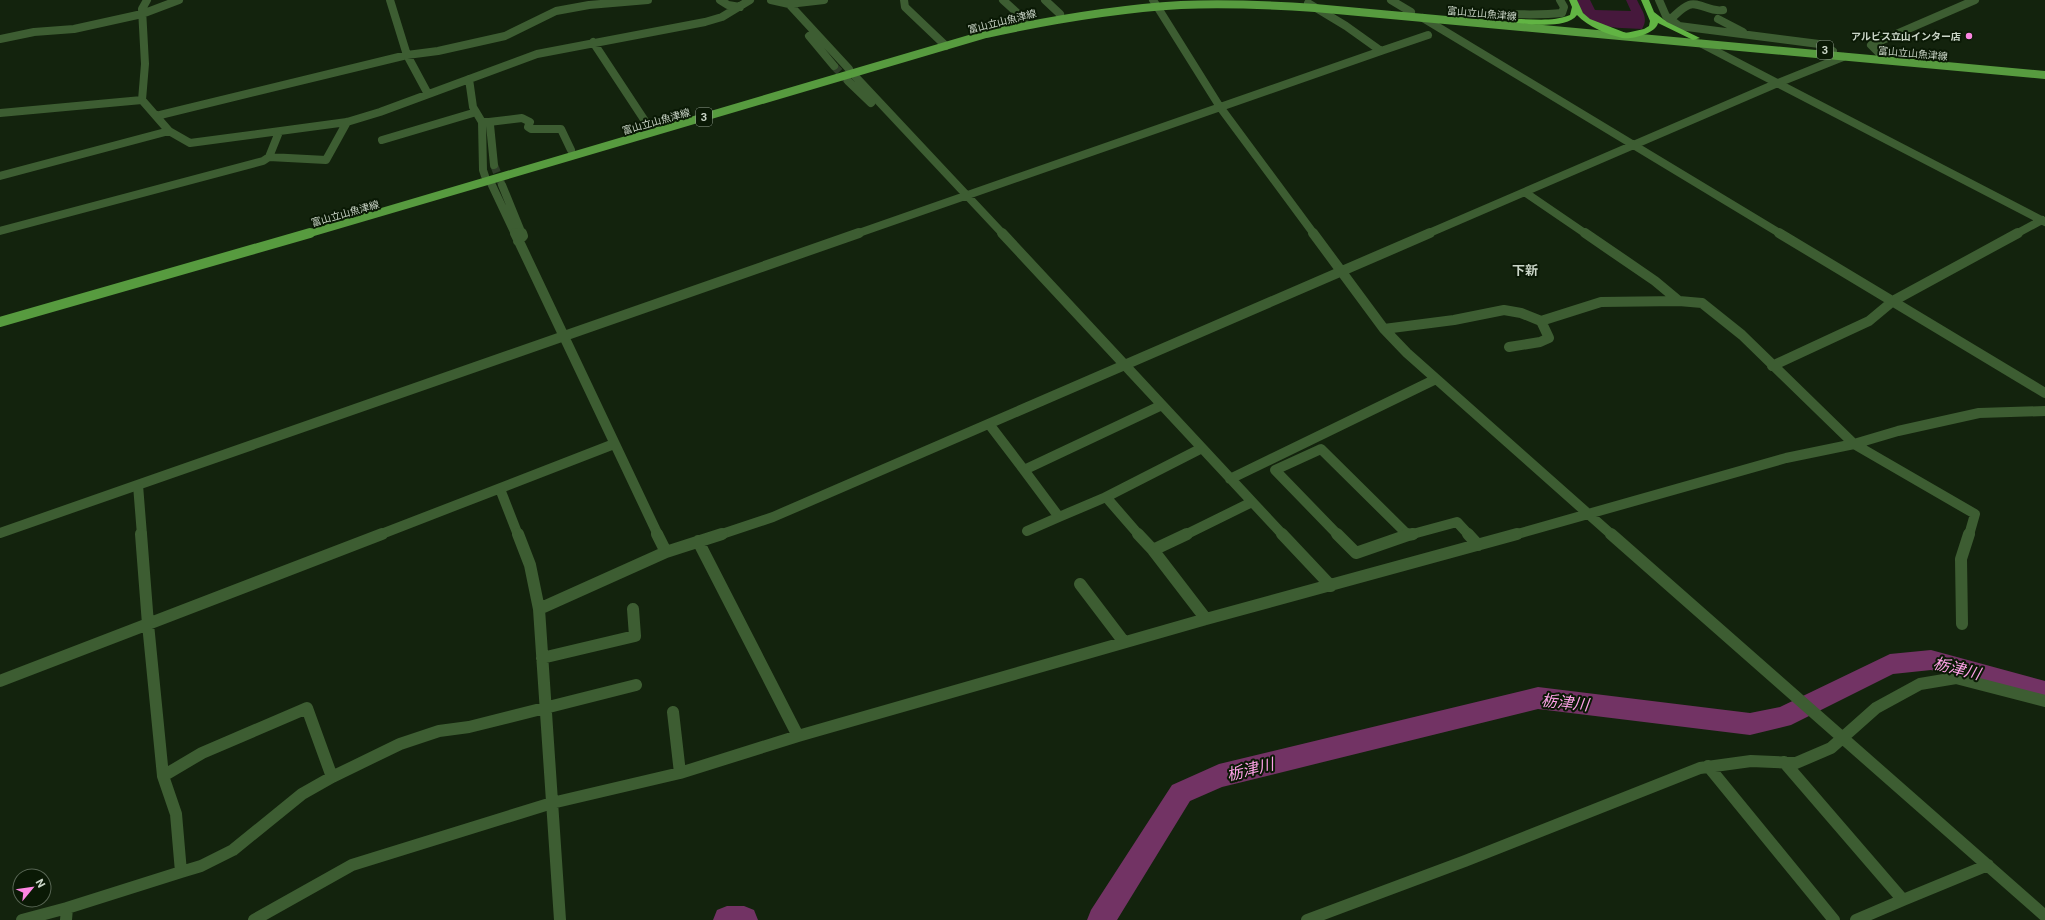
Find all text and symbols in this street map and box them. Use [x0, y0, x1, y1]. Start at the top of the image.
street label: 富山立山魚津線 [1447, 5, 1517, 22]
street label: 富山立山魚津線 [967, 8, 1037, 35]
place label: アルビス立山インター店 [1851, 31, 1961, 42]
marker: アルビス立山インター店 [1964, 31, 1974, 41]
road number: 3 [1817, 41, 1833, 59]
street label: 富山立山魚津線 [1878, 45, 1948, 62]
street label: 富山立山魚津線 [621, 107, 691, 136]
road number: 3 [696, 108, 712, 126]
street label: 富山立山魚津線 [310, 199, 380, 228]
district label: 下新 [1512, 263, 1538, 278]
water label: 栃津川 [1931, 653, 1984, 684]
water label: 栃津川 [1540, 691, 1592, 715]
water label: 栃津川 [1225, 754, 1278, 785]
north arrow [12, 868, 52, 908]
text: N [33, 877, 48, 890]

